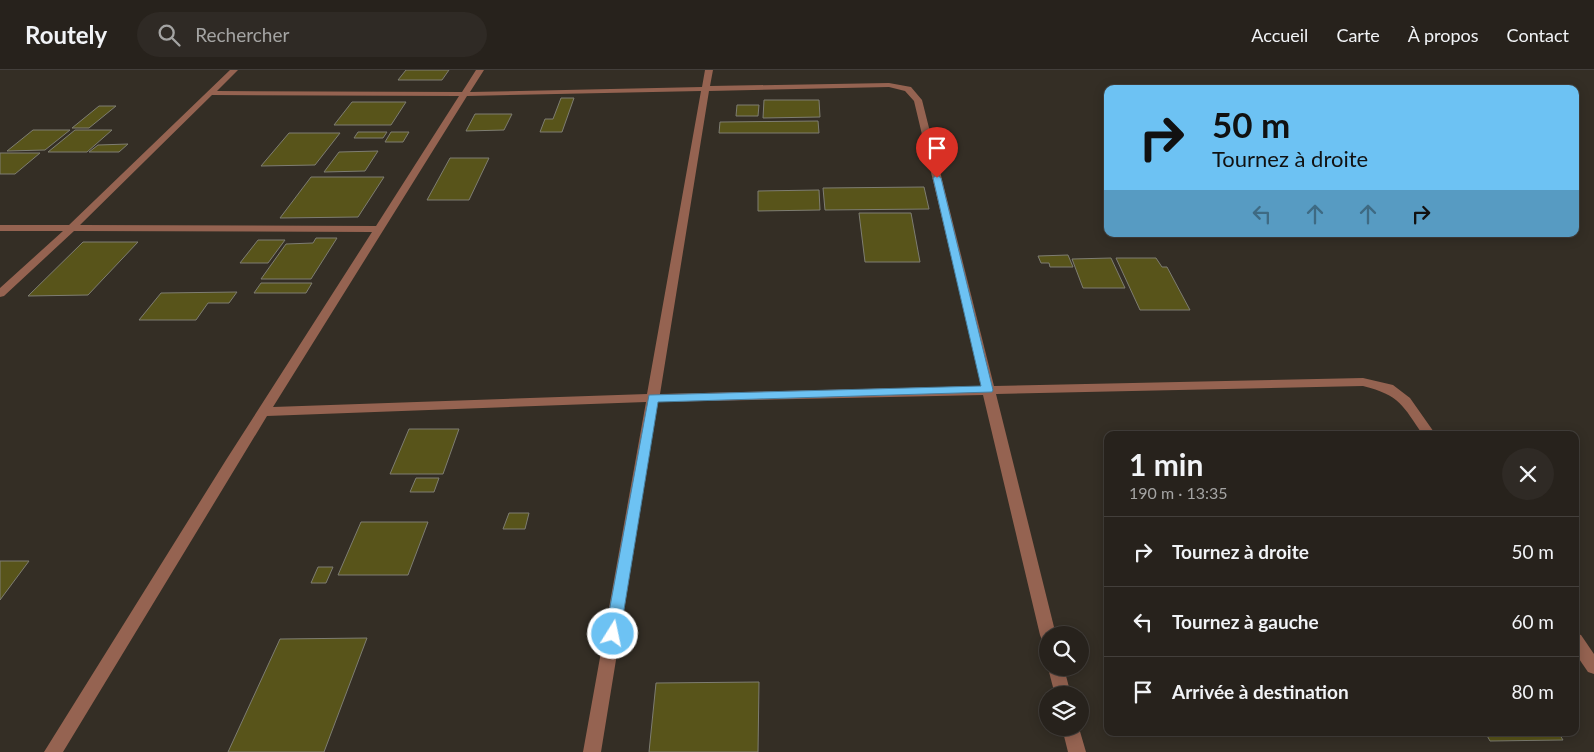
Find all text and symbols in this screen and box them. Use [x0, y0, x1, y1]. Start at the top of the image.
search box [137, 12, 487, 57]
text: Routely [25, 20, 107, 49]
icon: search [155, 21, 183, 49]
text: Rechercher [195, 23, 289, 46]
text: Accueil [1251, 24, 1308, 46]
text: Carte [1336, 24, 1380, 46]
text: À propos [1408, 24, 1479, 46]
text: Contact [1507, 24, 1569, 46]
text: 50 m [1212, 103, 1290, 145]
icon: right [1129, 105, 1194, 170]
pin [916, 127, 958, 178]
icon: arrive [923, 134, 951, 162]
text: Tournez à droite [1212, 145, 1368, 172]
icon: left [1248, 200, 1276, 228]
icon: ahead [1301, 200, 1329, 228]
icon: ahead [1354, 200, 1382, 228]
icon: right [1407, 200, 1435, 228]
text: 1 min [1129, 446, 1203, 482]
button: close [1502, 448, 1554, 500]
text: 190 m · 13:35 [1129, 483, 1228, 502]
icon: right [1129, 538, 1157, 566]
text: Tournez à droite [1172, 540, 1309, 563]
text: 50 m [1511, 540, 1554, 563]
position arrow [586, 607, 638, 659]
icon: left [1129, 608, 1157, 636]
text: Tournez à gauche [1172, 610, 1319, 633]
text: 60 m [1511, 610, 1554, 633]
map controls [1039, 626, 1089, 736]
button: search [1039, 626, 1089, 676]
icon: arrive [1129, 678, 1157, 706]
text: Arrivée à destination [1172, 680, 1349, 703]
text: 80 m [1511, 680, 1554, 703]
button: layers [1039, 686, 1089, 736]

